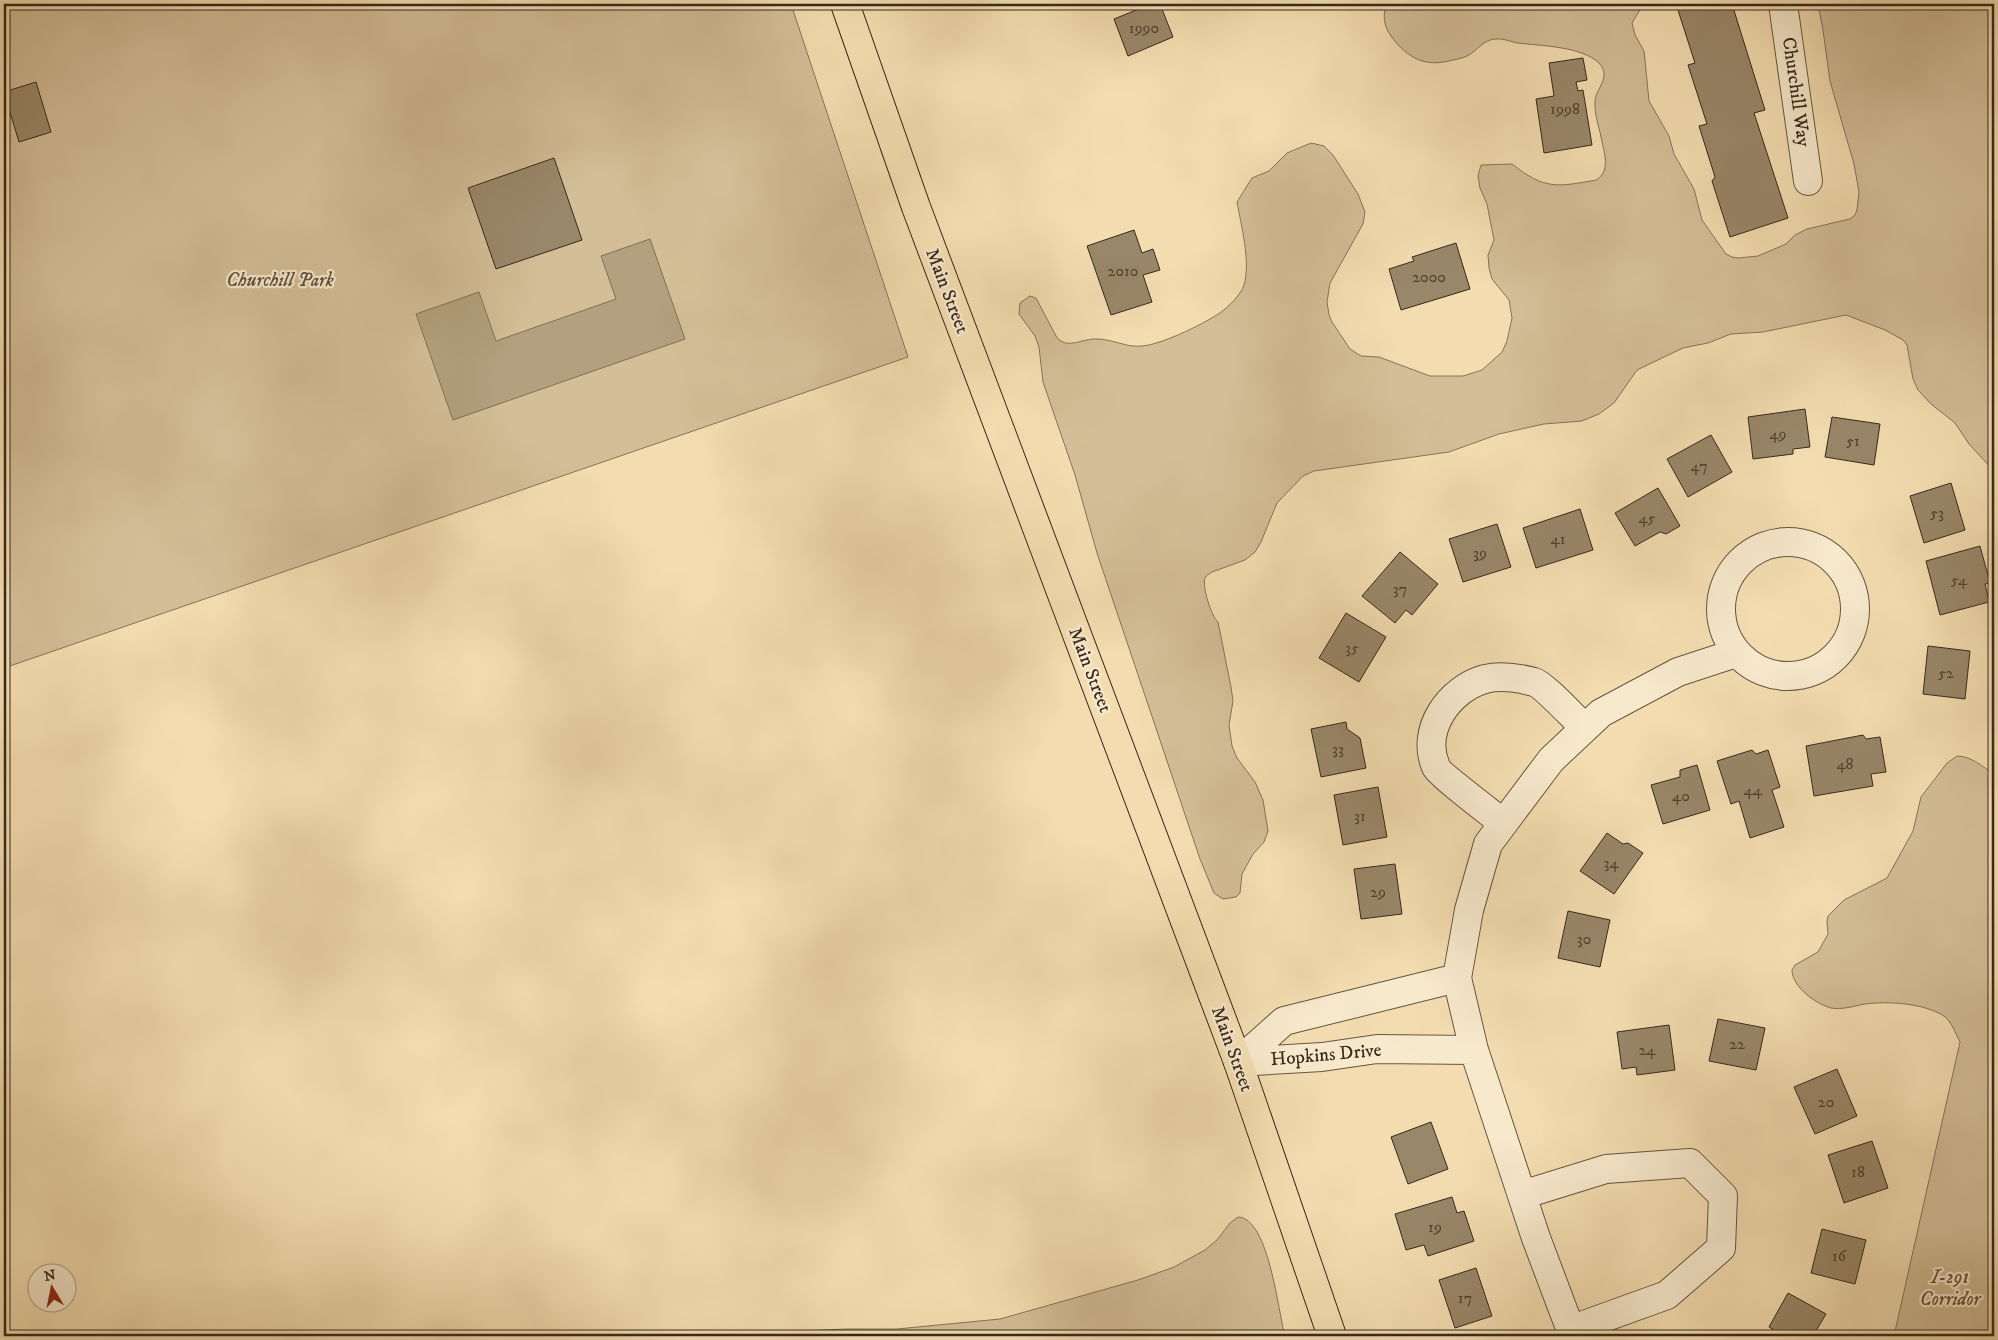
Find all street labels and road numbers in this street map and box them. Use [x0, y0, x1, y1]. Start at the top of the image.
street label: Churchill Way [1777, 36, 1815, 149]
street label: Main Street [920, 245, 974, 337]
street label: Main Street [1063, 624, 1117, 716]
street label: Main Street [1206, 1003, 1258, 1095]
street label: Hopkins Drive [1270, 1039, 1383, 1071]

